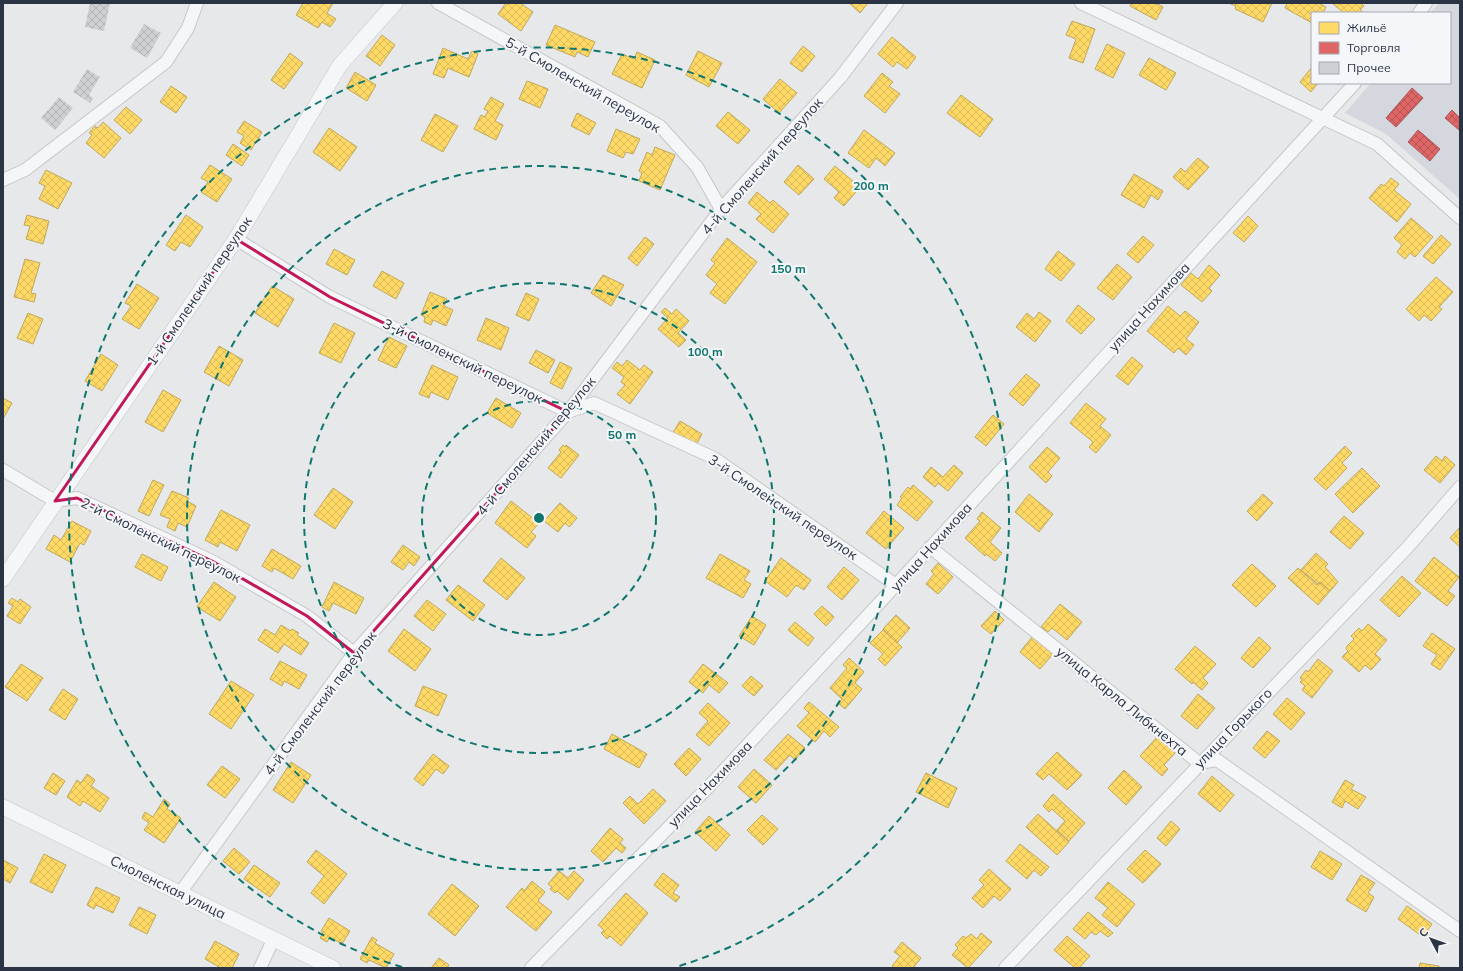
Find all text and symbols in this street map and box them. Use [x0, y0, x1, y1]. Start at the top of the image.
legend [1311, 12, 1451, 84]
text: Жильё [1347, 20, 1387, 35]
street label: 5-й Смоленский переулок [502, 33, 664, 137]
text: Торговля [1347, 40, 1400, 55]
text: Прочее [1347, 60, 1391, 75]
street label: 4-й Смоленский переулок [697, 93, 827, 238]
text: 200 m [853, 178, 889, 193]
street label: 1-й Смоленский переулок [142, 213, 256, 369]
street label: улица Нахимова [1104, 259, 1194, 355]
text: 150 m [770, 261, 806, 276]
street label: 3-й Смоленский переулок [380, 314, 546, 408]
text: 100 m [687, 344, 723, 359]
street label: 4-й Смоленский переулок [473, 372, 600, 519]
text: 50 m [608, 427, 636, 442]
street label: 3-й Смоленский переулок [705, 450, 861, 564]
street label: 2-й Смоленский переулок [78, 493, 244, 587]
street label: улица Нахимова [886, 499, 976, 595]
centre of rings [532, 511, 546, 525]
street label: 4-й Смоленский переулок [260, 627, 380, 779]
street label: улица Карла Либкнехта [1053, 642, 1191, 760]
street label: улица Горького [1190, 684, 1276, 772]
street label: улица Нахимова [664, 737, 756, 831]
street label: Смоленская улица [107, 851, 229, 923]
north arrow [1411, 919, 1451, 959]
text: С [1416, 925, 1432, 940]

